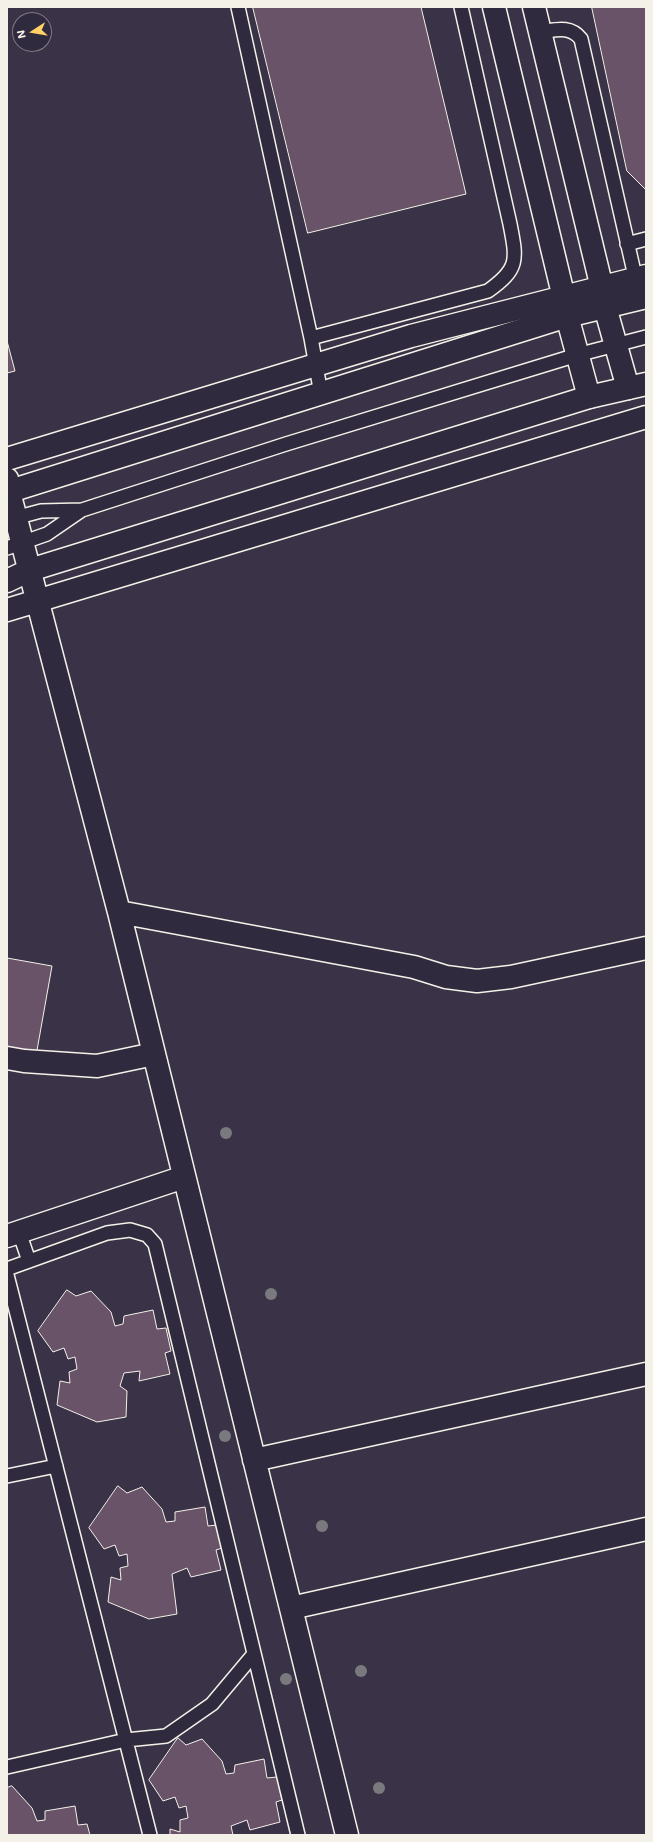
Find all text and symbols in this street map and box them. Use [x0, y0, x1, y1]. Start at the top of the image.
north arrow [12, 12, 52, 52]
text: N [13, 29, 29, 40]

